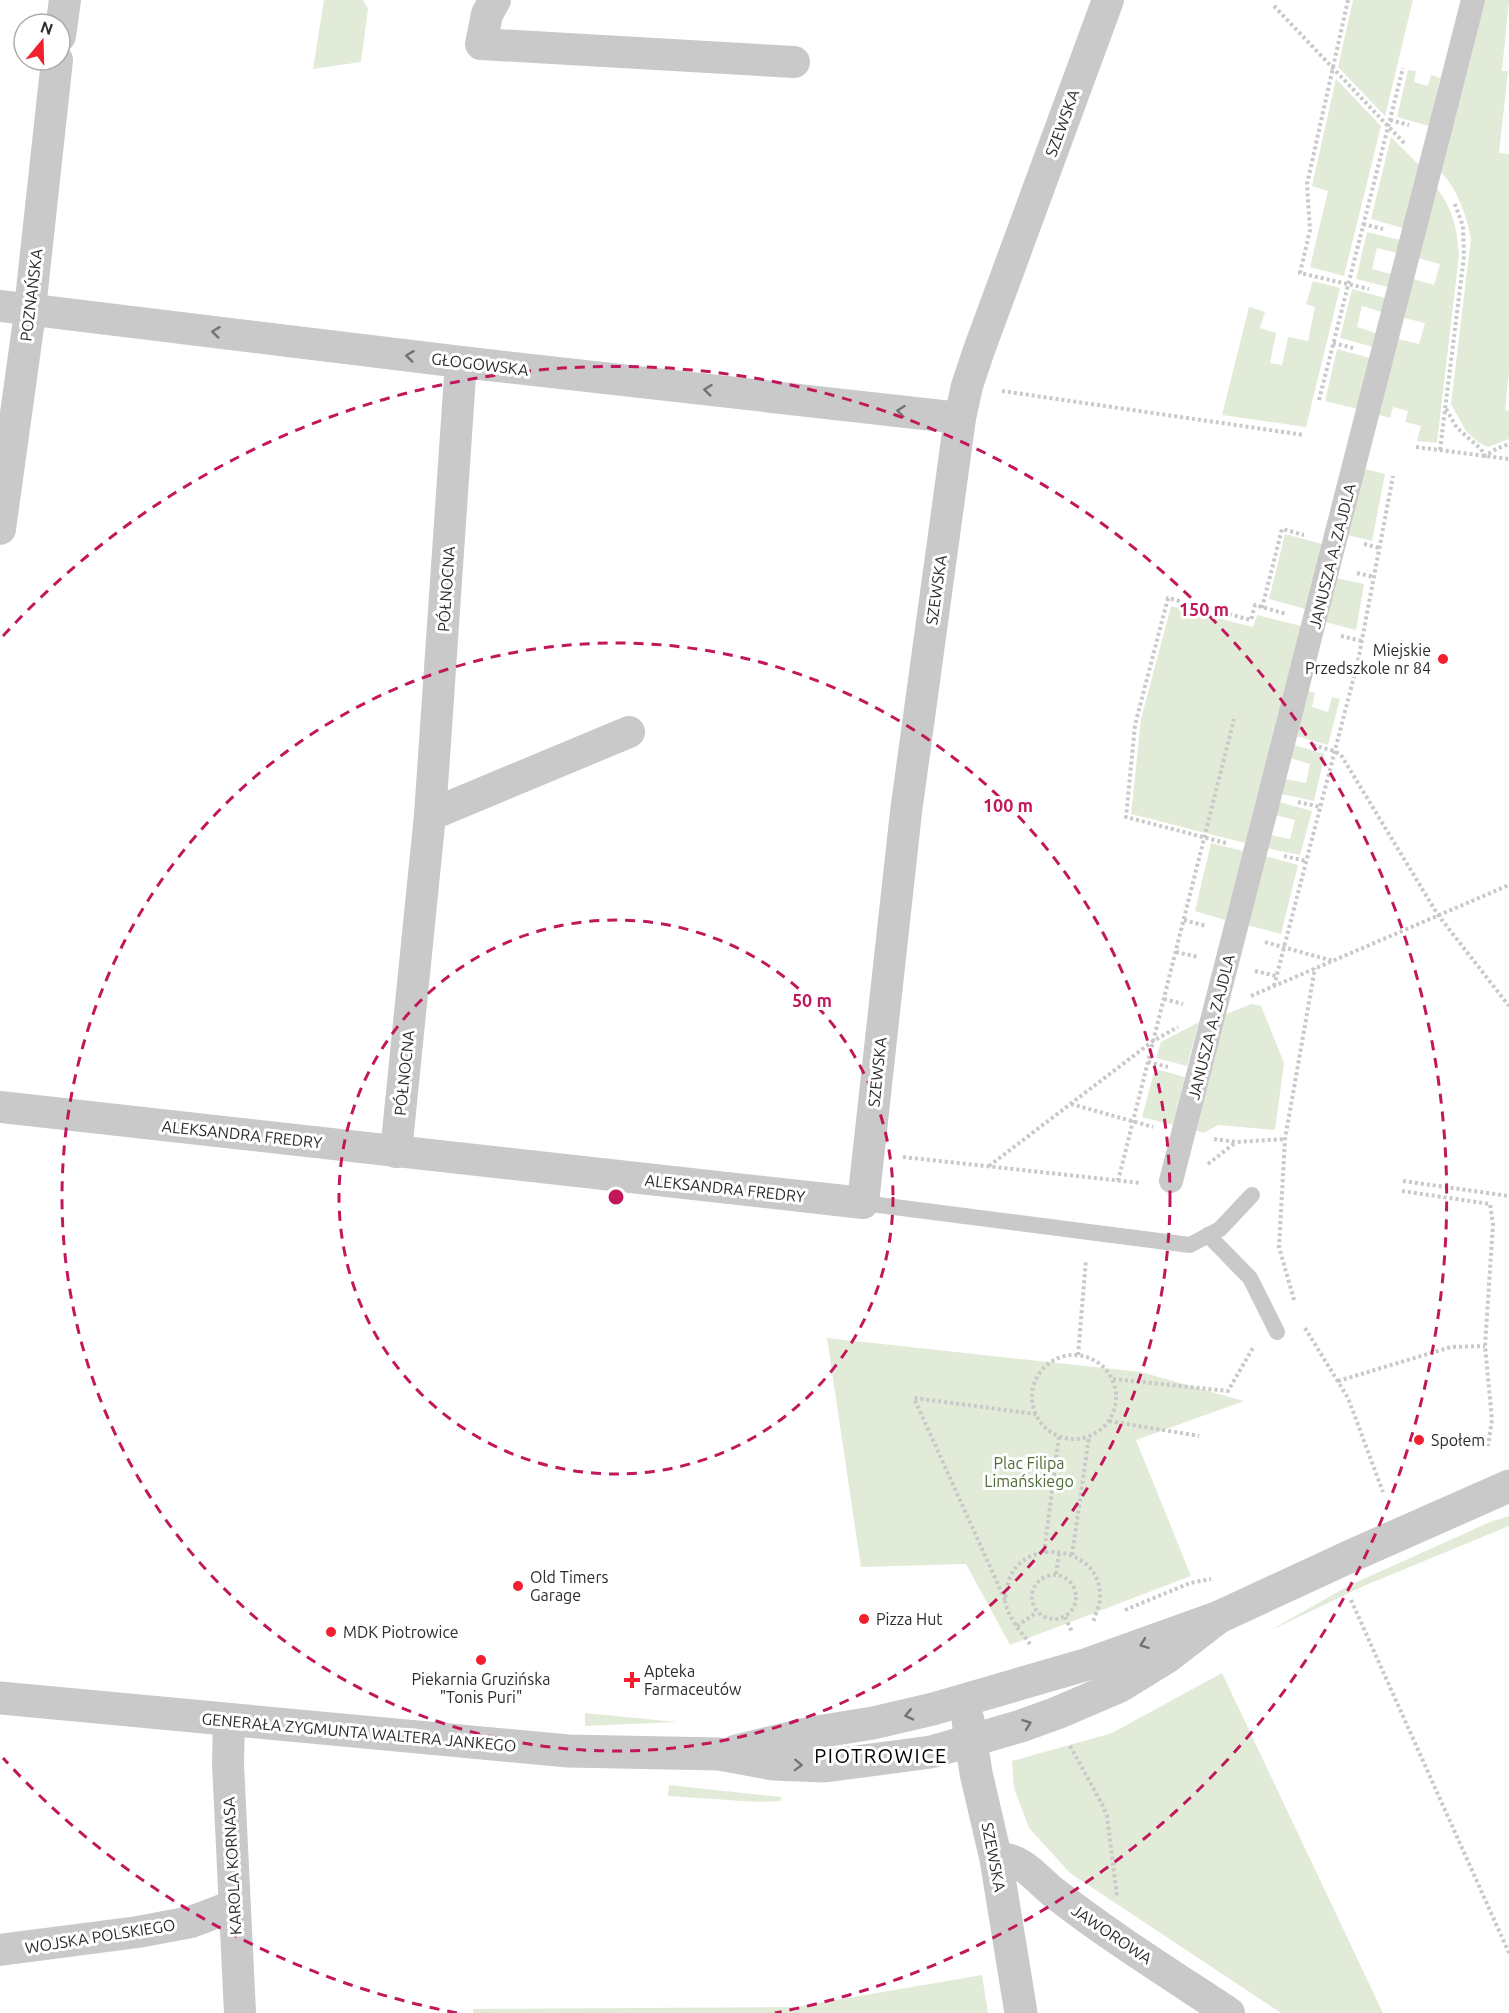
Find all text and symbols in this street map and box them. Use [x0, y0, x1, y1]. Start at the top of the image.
north arrow [12, 12, 72, 72]
text: N [38, 17, 55, 38]
street label: SZEWSKA [1042, 86, 1083, 159]
street label: POZNAŃSKA [14, 247, 46, 342]
one-way arrow [211, 326, 221, 338]
street label: GŁOGOWSKA [430, 349, 530, 379]
one-way arrow [405, 350, 414, 362]
one-way arrow [703, 384, 712, 396]
one-way arrow [897, 405, 906, 418]
street label: JANUSZA A. ZAJDLA [1305, 481, 1359, 631]
street label: PÓŁNOCNA [433, 545, 458, 632]
street label: SZEWSKA [922, 553, 950, 626]
text: 150 m [1179, 599, 1229, 619]
place label: Miejskie Przedszkole nr 84 [1305, 641, 1431, 677]
marker: Miejskie Przedszkole nr 84 [1436, 652, 1450, 666]
text: 100 m [983, 795, 1033, 815]
street label: JANUSZA A. ZAJDLA [1184, 952, 1238, 1102]
text: 50 m [792, 990, 832, 1010]
street label: PÓŁNOCNA [390, 1029, 418, 1117]
street label: SZEWSKA [864, 1036, 890, 1108]
street label: ALEKSANDRA FREDRY [161, 1117, 324, 1151]
street label: ALEKSANDRA FREDRY [644, 1171, 807, 1205]
centre of rings [606, 1187, 626, 1207]
place label: Społem [1431, 1431, 1485, 1449]
marker: Społem [1412, 1433, 1426, 1447]
park label: Plac Filipa Limańskiego [984, 1454, 1074, 1490]
place label: Old Timers Garage [530, 1568, 608, 1604]
marker: Old Timers Garage [511, 1579, 525, 1593]
place label: Pizza Hut [876, 1610, 943, 1628]
marker: Pizza Hut [857, 1612, 871, 1626]
place label: MDK Piotrowice [343, 1623, 459, 1641]
marker: MDK Piotrowice [324, 1625, 338, 1639]
one-way arrow [1139, 1636, 1150, 1649]
marker: Piekarnia Gruzińska "Tonis Puri" [474, 1653, 488, 1667]
place label: Apteka Farmaceutów [644, 1662, 742, 1698]
place label: Piekarnia Gruzińska "Tonis Puri" [412, 1670, 550, 1706]
marker: Apteka Farmaceutów [625, 1673, 639, 1687]
one-way arrow [904, 1708, 914, 1721]
street label: GENERAŁA ZYGMUNTA WALTERA JANKEGO [201, 1709, 517, 1755]
one-way arrow [1021, 1718, 1032, 1731]
district label: PIOTROWICE [814, 1744, 948, 1767]
one-way arrow [794, 1758, 803, 1771]
street label: KAROLA KORNASA [219, 1796, 245, 1936]
street label: SZEWSKA [978, 1821, 1010, 1894]
street label: JAWOROWA [1069, 1901, 1156, 1968]
street label: WOJSKA POLSKIEGO [24, 1915, 176, 1957]

